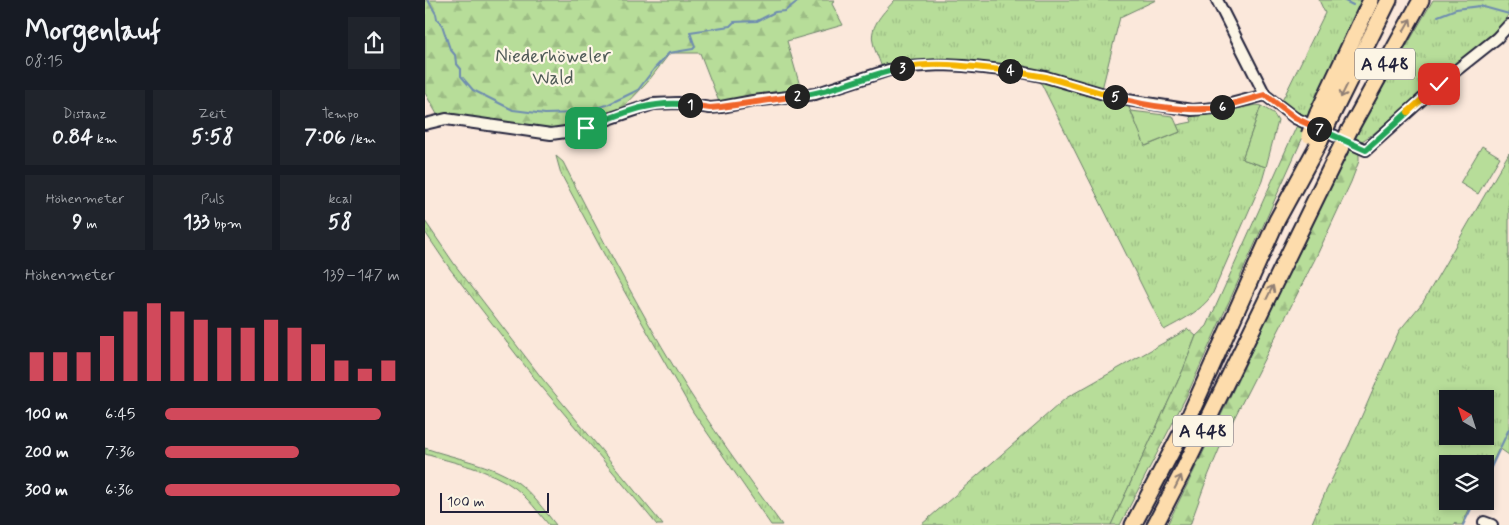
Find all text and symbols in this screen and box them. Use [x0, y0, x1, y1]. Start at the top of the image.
text: Morgenlauf [25, 13, 161, 50]
button: share [348, 17, 400, 69]
one-way arrow [1402, 18, 1412, 32]
park label: Niederhöweler Wald [495, 44, 611, 91]
road number: A 448 [1355, 49, 1415, 80]
text: 08:15 [25, 51, 63, 72]
pin: 3 [889, 56, 915, 80]
pin: 4 [997, 58, 1023, 84]
text: 3 [899, 59, 906, 77]
text: 4 [1006, 62, 1015, 80]
pin [1418, 63, 1460, 105]
icon: check [1425, 70, 1453, 98]
one-way arrow [1339, 83, 1348, 98]
pin: 2 [785, 84, 809, 108]
pin: 5 [1103, 84, 1127, 110]
text: 2 [794, 87, 801, 105]
text: 5 [1111, 88, 1120, 106]
pin: 1 [677, 92, 703, 118]
pin: 6 [1209, 94, 1235, 120]
text: 1 [687, 96, 694, 114]
text: 6 [1219, 98, 1226, 116]
text: Distanz [63, 105, 107, 123]
text: Zeit [198, 105, 227, 123]
text: Tempo [322, 105, 359, 123]
pin [565, 107, 607, 149]
icon: arrive [572, 114, 600, 142]
pin: 7 [1307, 116, 1331, 142]
text: 7 [1315, 120, 1324, 138]
text: 0.84 [52, 123, 93, 151]
text: 5:58 [191, 123, 234, 151]
text: 7:06 [304, 123, 346, 151]
text: km [93, 130, 117, 148]
text: /km [346, 130, 376, 148]
text: Höhenmeter [46, 190, 124, 208]
text: Puls [201, 190, 224, 208]
text: kcal [328, 190, 352, 208]
text: 9 [72, 208, 83, 236]
text: 133 [183, 208, 210, 236]
text: 58 [328, 208, 352, 236]
text: m [83, 215, 97, 233]
text: bpm [210, 215, 242, 233]
text: Höhenmeter [25, 265, 115, 286]
text: 139–147 m [322, 265, 400, 286]
one-way arrow [1265, 284, 1275, 299]
north arrow [1439, 390, 1494, 445]
map controls [1439, 390, 1494, 510]
text: 100 m [25, 404, 68, 425]
text: 6:45 [105, 404, 135, 425]
road number: A 448 [1173, 416, 1233, 446]
text: 200 m [25, 442, 69, 463]
text: 7:36 [105, 442, 135, 463]
button: layers [1439, 455, 1494, 510]
one-way arrow [1173, 474, 1183, 489]
text: 300 m [25, 480, 68, 501]
text: 6:36 [105, 480, 134, 501]
scale bar [440, 490, 549, 513]
text: 100 m [447, 493, 485, 511]

